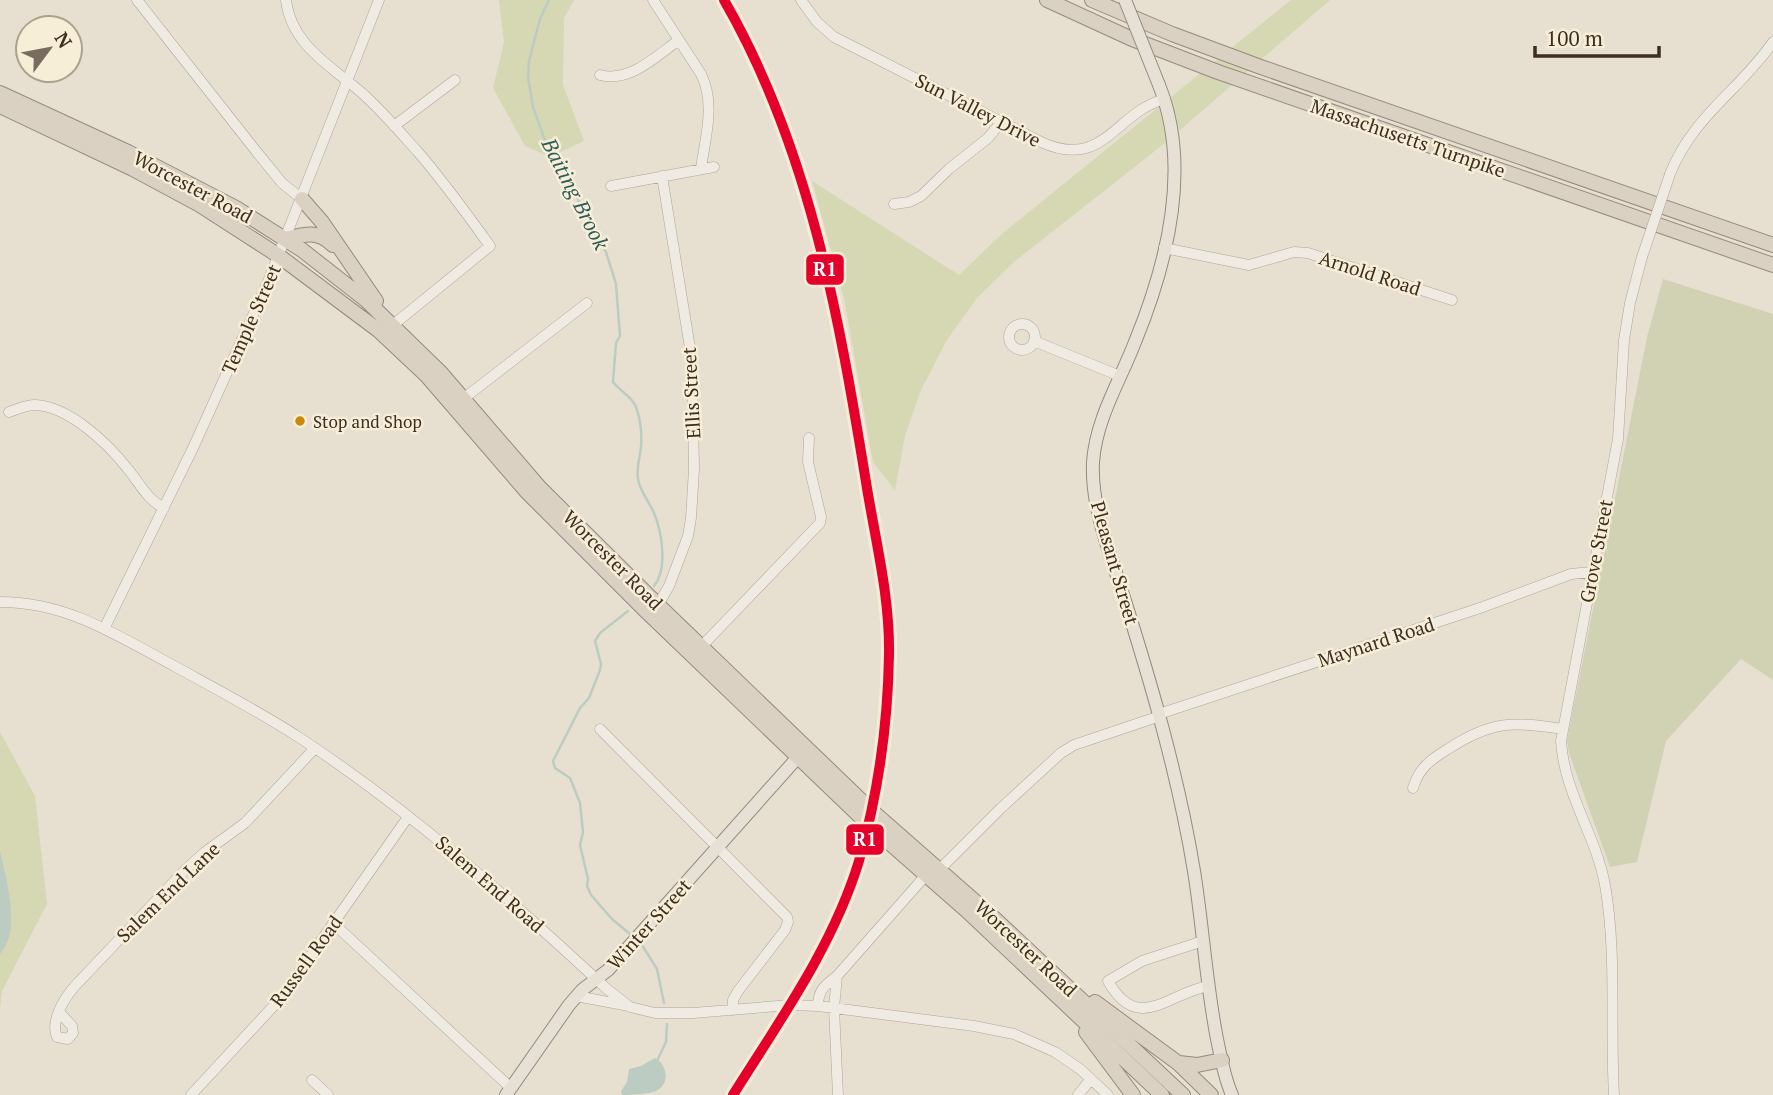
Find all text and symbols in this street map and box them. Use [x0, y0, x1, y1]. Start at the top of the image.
north arrow [14, 14, 84, 84]
scale bar [1535, 14, 1659, 58]
text: 100 m [1546, 24, 1603, 52]
text: N [49, 27, 79, 53]
street label: Sun Valley Drive [911, 67, 1045, 152]
street label: Massachusetts Turnpike [1308, 92, 1509, 183]
water label: Baiting Brook [535, 132, 616, 255]
street label: Worcester Road [129, 145, 258, 229]
street label: Arnold Road [1316, 244, 1425, 301]
line badge: R1 [805, 253, 845, 286]
text: R1 [813, 256, 837, 281]
street label: Temple Street [215, 260, 286, 378]
street label: Ellis Street [676, 347, 705, 440]
place label: Stop and Shop [313, 410, 422, 433]
marker: Stop and Shop [293, 414, 307, 428]
street label: Grove Street [1573, 497, 1618, 605]
street label: Pleasant Street [1086, 498, 1145, 628]
street label: Worcester Road [558, 504, 669, 615]
street label: Maynard Road [1314, 611, 1438, 672]
line badge: R1 [845, 823, 885, 856]
text: R1 [853, 826, 877, 851]
street label: Salem End Road [431, 830, 550, 938]
street label: Salem End Lane [111, 836, 225, 947]
street label: Winter Street [601, 873, 696, 974]
street label: Worcester Road [970, 894, 1083, 1002]
street label: Russell Road [264, 910, 348, 1012]

